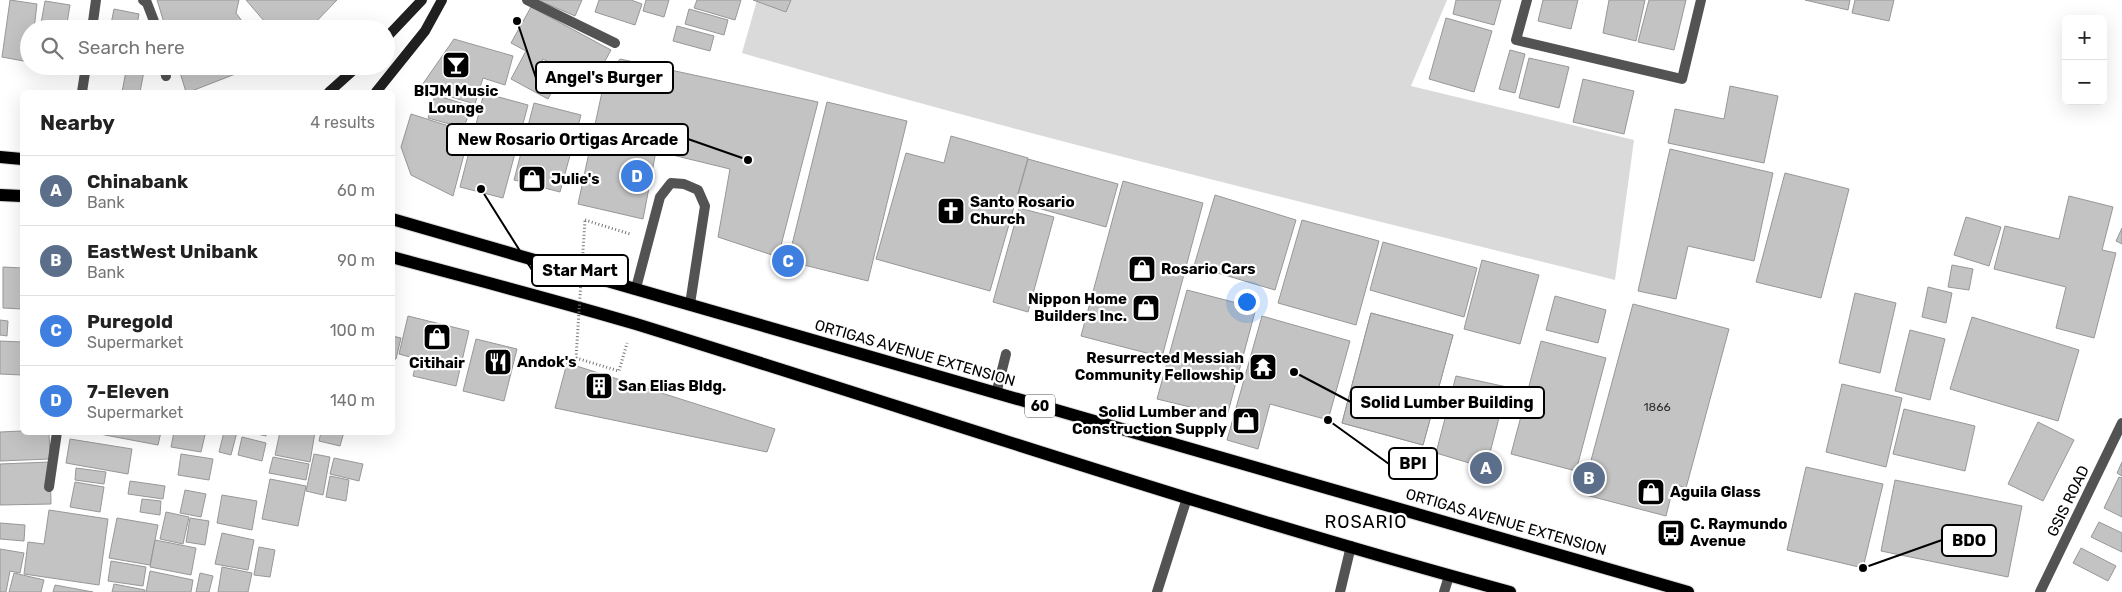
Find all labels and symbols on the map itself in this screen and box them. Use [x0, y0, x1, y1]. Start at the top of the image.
bar icon: BIJM Music Lounge [441, 50, 471, 80]
callout: Angel's Burger [536, 62, 673, 93]
text: Angel's Burger [545, 68, 663, 87]
place label: BIJM Music Lounge [414, 82, 498, 117]
callout: New Rosario Ortigas Arcade [447, 124, 688, 155]
text: New Rosario Ortigas Arcade [458, 130, 678, 149]
pin: D [621, 157, 653, 195]
shop icon: Julie's [517, 164, 547, 194]
place label: Julie's [551, 170, 599, 188]
place label: Santo Rosario Church [970, 193, 1075, 228]
church icon: Santo Rosario Church [936, 196, 966, 226]
pin: C [772, 242, 804, 280]
shop icon: Rosario Cars [1127, 254, 1157, 284]
callout: Star Mart [532, 255, 628, 286]
place label: Rosario Cars [1161, 260, 1256, 278]
text: Star Mart [542, 261, 618, 280]
your location [1234, 289, 1260, 315]
place label: Nippon Home Builders Inc. [1028, 290, 1127, 325]
shop icon: Nippon Home Builders Inc. [1131, 293, 1161, 323]
street label: ORTIGAS AVENUE EXTENSION [813, 316, 1017, 390]
shop icon: Citihair [422, 322, 452, 352]
restaurant icon: Andok's [483, 347, 513, 377]
place label: Resurrected Messiah Community Fellowship [1075, 349, 1244, 384]
temple icon: Resurrected Messiah Community Fellowship [1248, 352, 1278, 382]
place label: Andok's [517, 353, 576, 371]
place label: Citihair [409, 354, 465, 372]
building icon: San Elias Bldg. [584, 371, 614, 401]
place label: San Elias Bldg. [618, 377, 726, 395]
callout: Solid Lumber Building [1351, 387, 1544, 418]
text: Solid Lumber Building [1360, 393, 1534, 412]
road number: 60 [1025, 394, 1055, 418]
house number: 1866 [1643, 400, 1671, 414]
place label: Solid Lumber and Construction Supply [1072, 403, 1227, 438]
shop icon: Solid Lumber and Construction Supply [1231, 406, 1261, 436]
callout: BPI [1389, 448, 1437, 479]
pin: A [1470, 449, 1502, 487]
text: BPI [1399, 454, 1427, 473]
pin: B [1573, 459, 1605, 497]
street label: GSIS ROAD [2043, 463, 2093, 539]
shop icon: Aguila Glass [1636, 477, 1666, 507]
place label: Aguila Glass [1670, 483, 1761, 501]
street label: ORTIGAS AVENUE EXTENSION [1404, 485, 1608, 559]
district label: ROSARIO [1325, 511, 1407, 533]
place label: C. Raymundo Avenue [1690, 515, 1787, 550]
bus stop icon: C. Raymundo Avenue [1656, 518, 1686, 548]
callout: BDO [1942, 525, 1996, 556]
text: BDO [1952, 531, 1986, 550]

